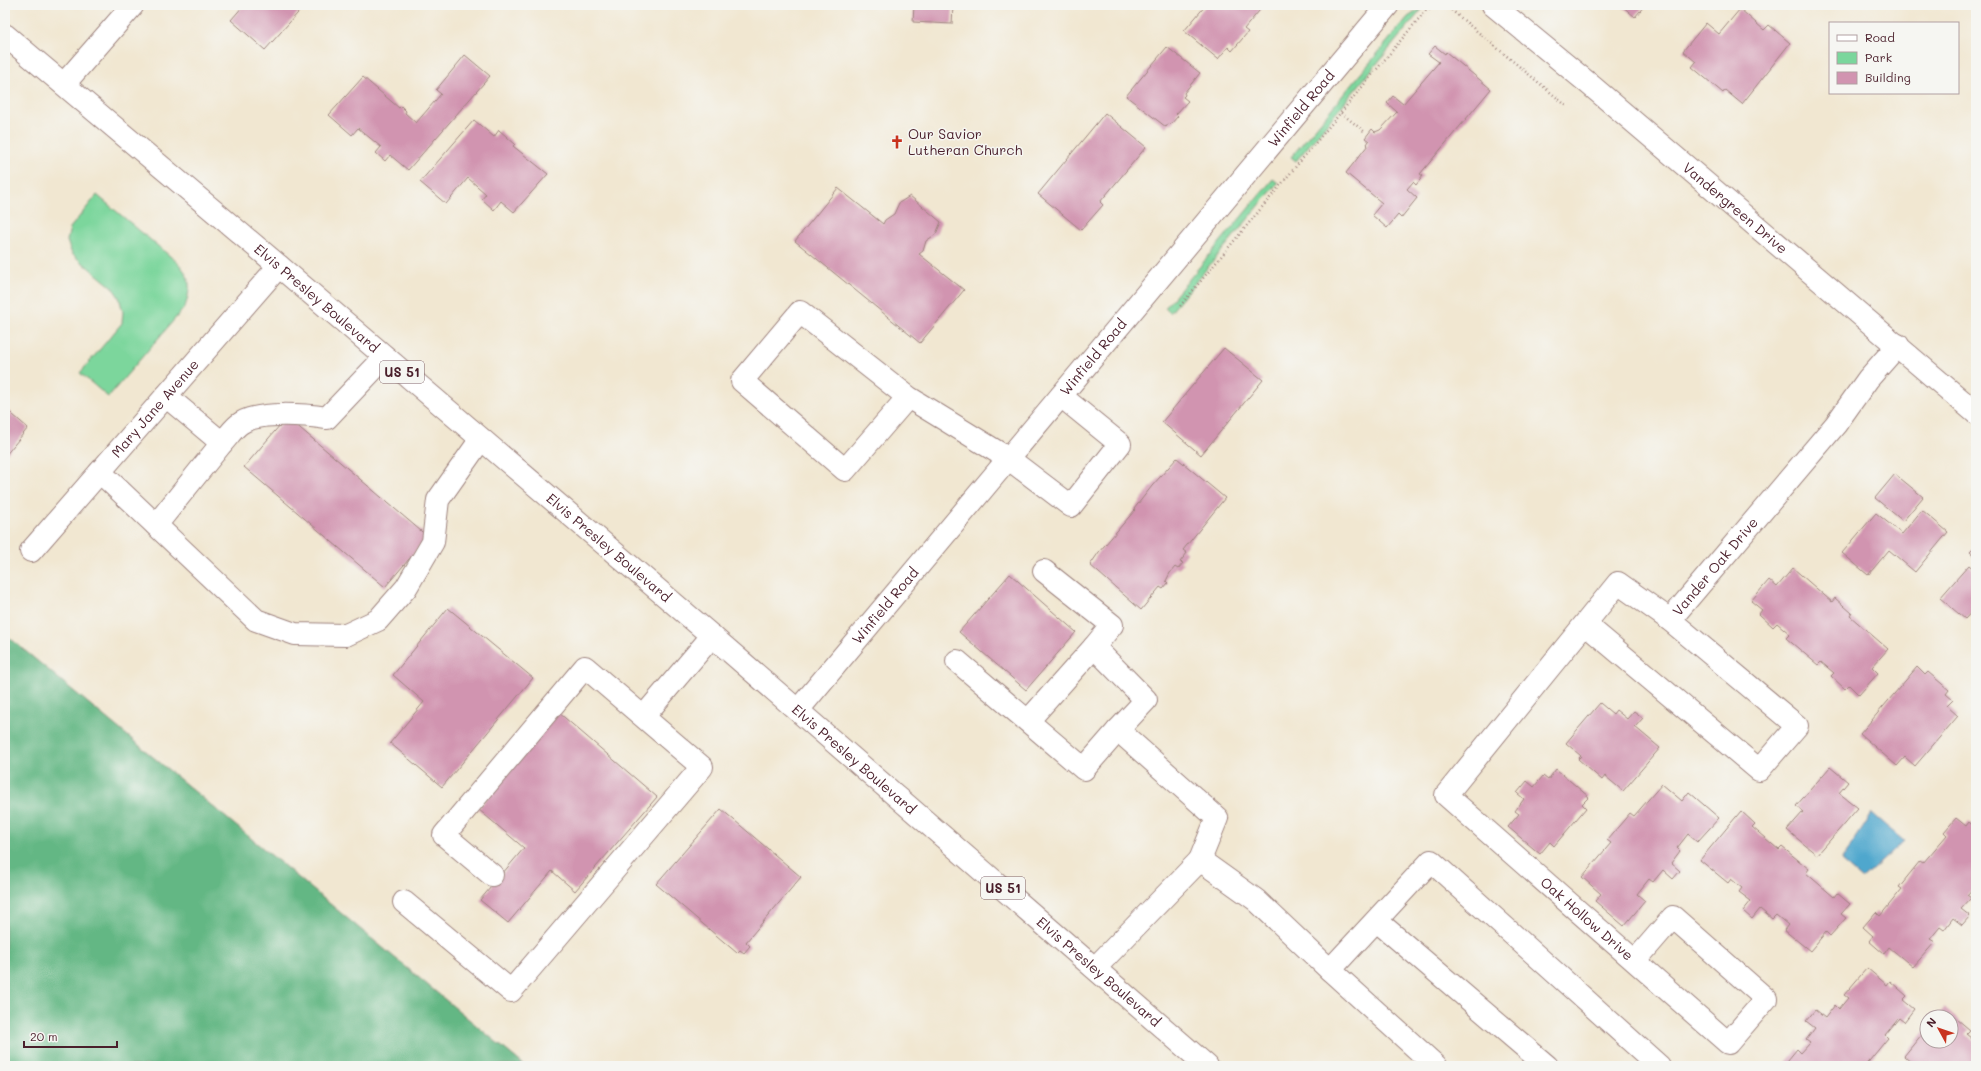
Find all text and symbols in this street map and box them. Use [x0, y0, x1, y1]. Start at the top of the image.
legend [1829, 22, 1959, 94]
text: Road [1865, 29, 1895, 45]
text: Park [1865, 49, 1892, 65]
street label: Winfield Road [1263, 66, 1338, 151]
text: Building [1865, 69, 1911, 85]
place label: Our Savior Lutheran Church [908, 124, 1023, 159]
church icon: Our Savior Lutheran Church [889, 134, 905, 150]
street label: Vandergreen Drive [1679, 158, 1792, 258]
street label: Elvis Presley Boulevard [251, 239, 384, 357]
street label: Winfield Road [1055, 314, 1131, 399]
street label: Mary Jane Avenue [107, 355, 203, 461]
road number: US 51 [380, 361, 424, 383]
street label: Elvis Presley Boulevard [543, 489, 676, 606]
street label: Vander Oak Drive [1668, 513, 1762, 619]
street label: Winfield Road [847, 563, 923, 648]
street label: Elvis Presley Boulevard [788, 700, 920, 818]
street label: Oak Hollow Drive [1537, 872, 1638, 964]
road number: US 51 [981, 877, 1025, 899]
street label: Elvis Presley Boulevard [1033, 912, 1165, 1031]
north arrow [1919, 1009, 1959, 1049]
text: N [1923, 1014, 1939, 1030]
scale bar [24, 1023, 117, 1049]
text: 20 m [30, 1028, 58, 1044]

